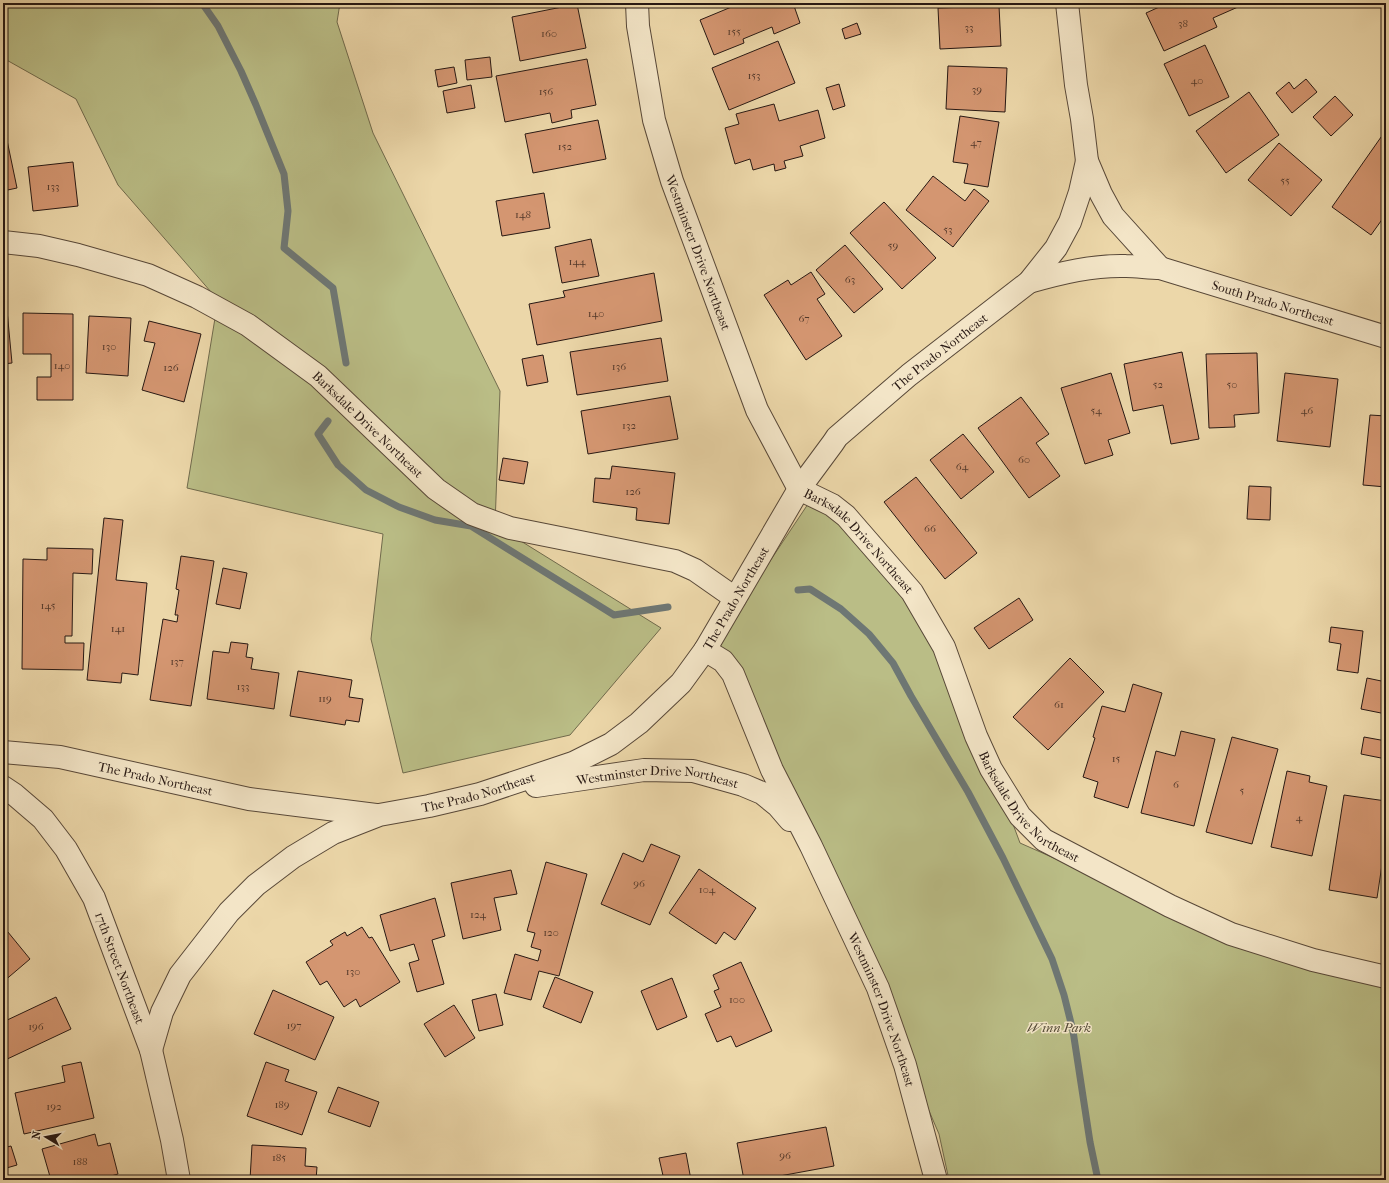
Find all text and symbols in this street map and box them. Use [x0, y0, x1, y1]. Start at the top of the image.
house number: 38 [1178, 17, 1188, 30]
house number: 33 [964, 21, 974, 34]
house number: 155 [727, 25, 741, 38]
house number: 160 [541, 27, 557, 40]
house number: 153 [747, 69, 761, 82]
house number: 40 [1191, 74, 1203, 87]
house number: 39 [972, 83, 982, 96]
house number: 156 [539, 85, 553, 98]
house number: 47 [970, 136, 982, 149]
house number: 152 [558, 140, 572, 153]
street label: Westminster Drive Northeast [662, 172, 734, 332]
house number: 55 [1280, 174, 1290, 187]
house number: 133 [47, 180, 59, 193]
house number: 148 [515, 208, 531, 221]
house number: 53 [943, 223, 953, 236]
house number: 59 [888, 239, 898, 252]
house number: 144 [569, 255, 586, 268]
house number: 63 [845, 273, 855, 286]
street label: South Prado Northeast [1210, 277, 1336, 329]
house number: 140 [588, 307, 604, 320]
street label: The Prado Northeast [889, 310, 991, 394]
house number: 67 [798, 312, 810, 325]
house number: 130 [102, 340, 116, 353]
house number: 140 [54, 359, 70, 372]
house number: 136 [612, 360, 626, 373]
house number: 126 [163, 361, 179, 374]
street label: Barksdale Drive Northeast [309, 368, 426, 481]
house number: 52 [1153, 378, 1164, 391]
house number: 50 [1227, 378, 1237, 391]
house number: 54 [1090, 404, 1102, 417]
house number: 46 [1301, 404, 1313, 417]
house number: 132 [622, 419, 636, 432]
house number: 60 [1018, 453, 1030, 466]
house number: 64 [956, 460, 969, 473]
house number: 126 [625, 485, 641, 498]
street label: Barksdale Drive Northeast [801, 486, 917, 597]
house number: 66 [924, 522, 936, 535]
street label: The Prado Northeast [700, 544, 772, 652]
house number: 145 [41, 599, 56, 612]
house number: 141 [111, 622, 125, 635]
house number: 137 [170, 655, 184, 668]
house number: 133 [237, 680, 249, 693]
house number: 119 [318, 692, 332, 705]
house number: 61 [1054, 698, 1064, 711]
street label: Barksdale Drive Northeast [976, 749, 1082, 865]
house number: 15 [1112, 752, 1121, 765]
street label: The Prado Northeast [97, 759, 214, 799]
street label: Westminster Drive Northeast [574, 763, 740, 791]
street label: The Prado Northeast [420, 769, 537, 815]
house number: 6 [1173, 778, 1179, 791]
house number: 5 [1240, 784, 1245, 797]
house number: 4 [1296, 811, 1303, 824]
house number: 96 [633, 877, 645, 890]
house number: 104 [699, 883, 716, 896]
house number: 124 [470, 908, 487, 921]
street label: 17th Street Northeast [92, 910, 148, 1026]
house number: 120 [543, 926, 559, 939]
street label: Westminster Drive Northeast [844, 929, 918, 1089]
house number: 130 [346, 965, 360, 978]
house number: 100 [729, 993, 745, 1006]
house number: 197 [286, 1019, 302, 1032]
house number: 196 [28, 1020, 44, 1033]
park label: Winn Park [1027, 1020, 1091, 1035]
house number: 189 [274, 1098, 290, 1111]
house number: 192 [46, 1100, 62, 1113]
north arrow [26, 1117, 66, 1157]
text: N [30, 1129, 44, 1141]
house number: 96 [779, 1149, 791, 1162]
house number: 185 [272, 1151, 286, 1164]
house number: 188 [73, 1155, 87, 1168]

